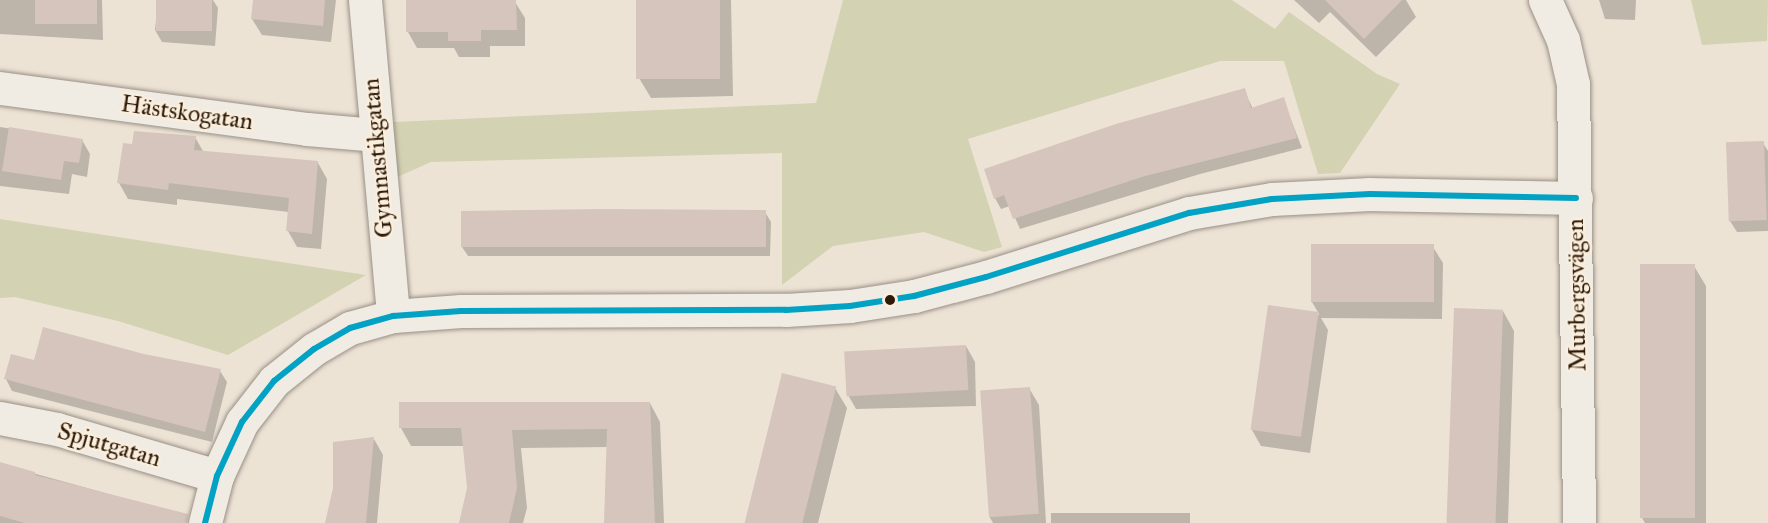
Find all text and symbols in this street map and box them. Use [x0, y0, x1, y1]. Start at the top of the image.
street label: Gymnastikgatan [357, 77, 399, 239]
street label: Hästskogatan [119, 89, 255, 137]
street label: Murbergsvägen [1561, 218, 1593, 372]
unlabelled marker [884, 294, 896, 306]
street label: Spjutgatan [54, 417, 164, 473]

